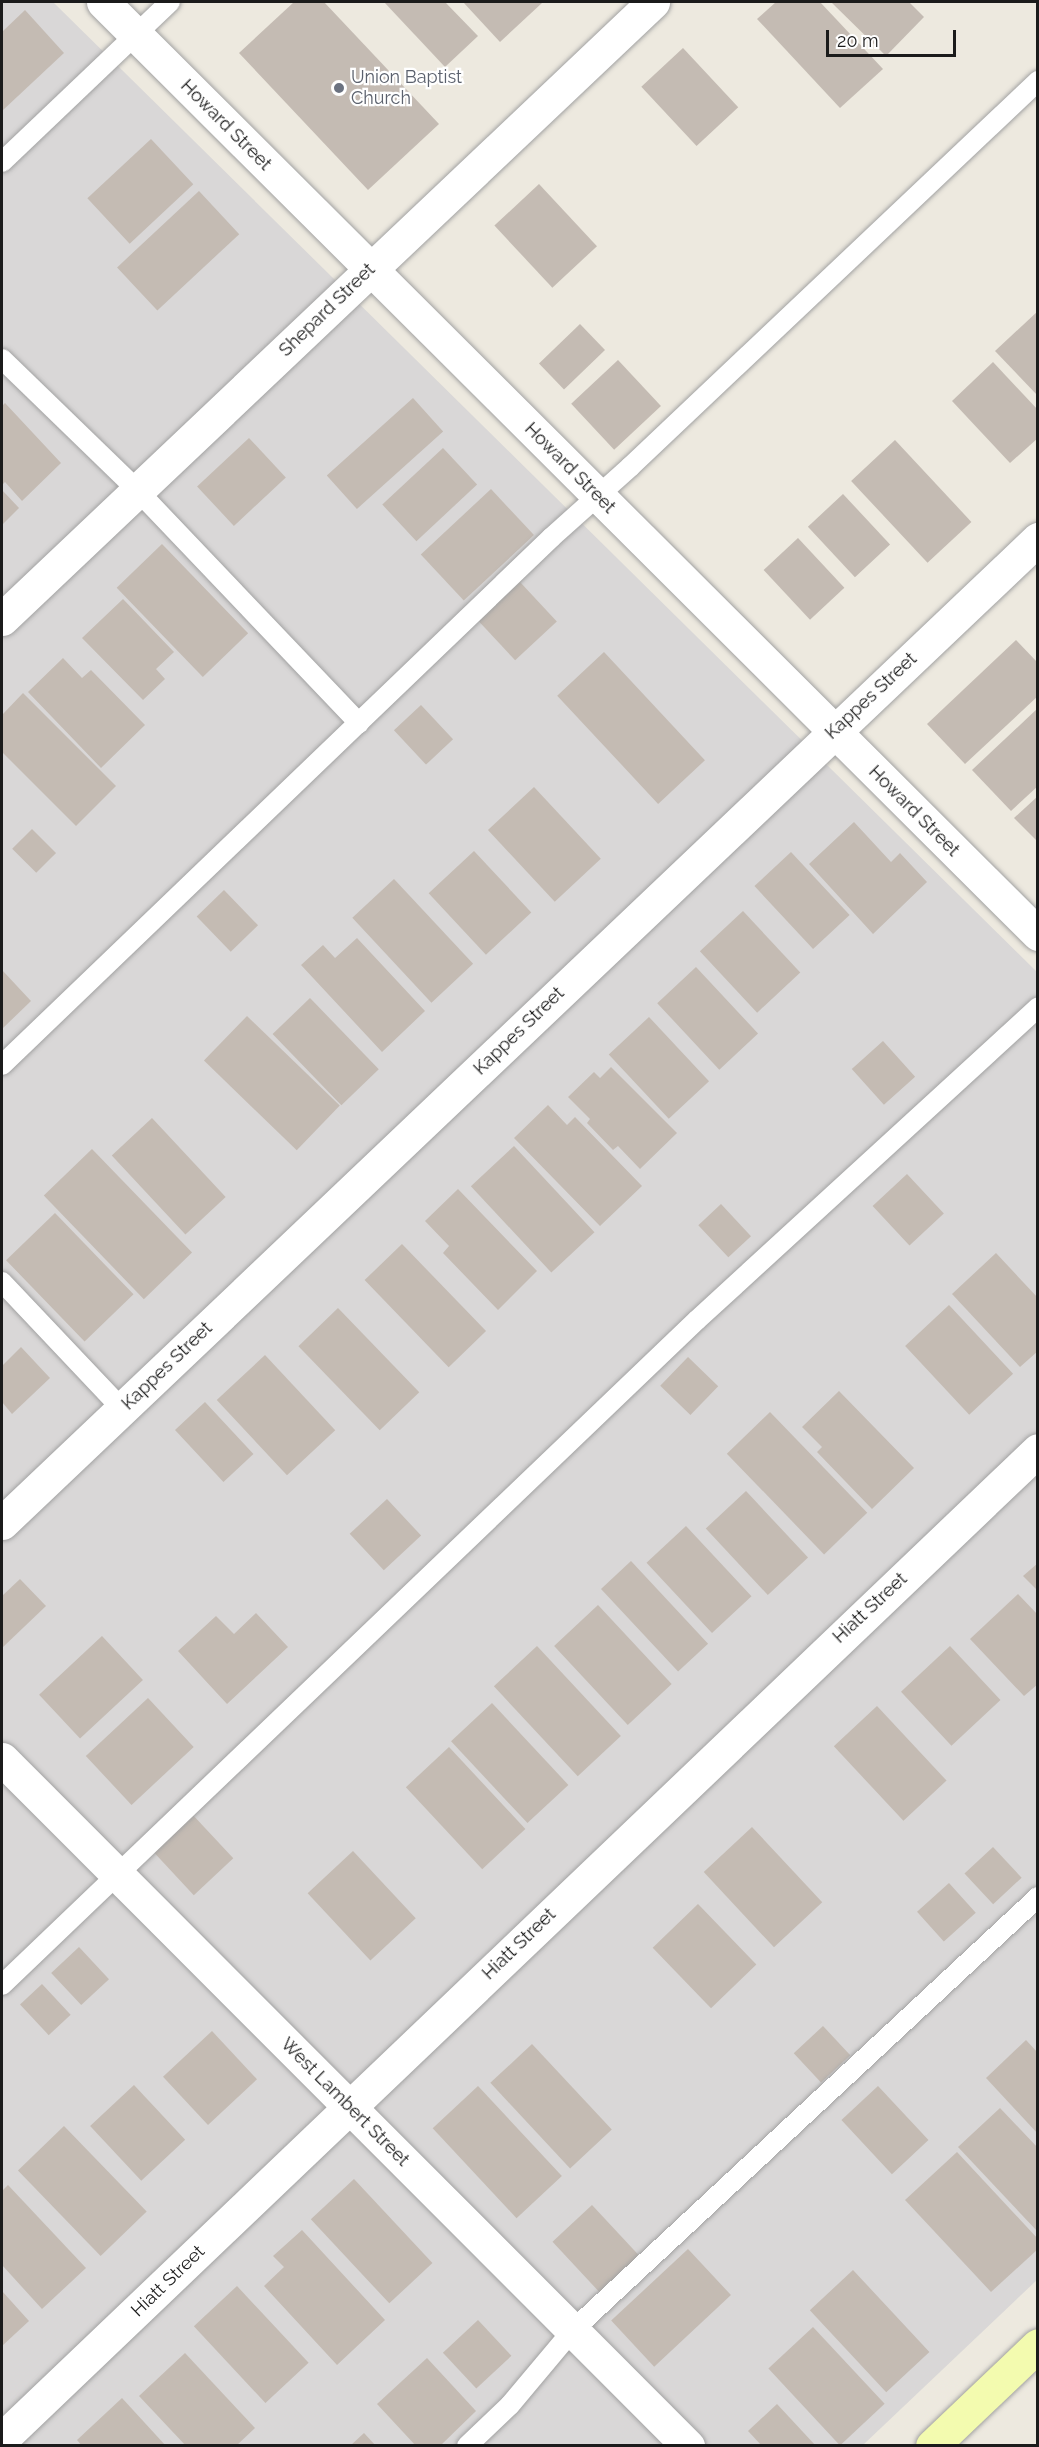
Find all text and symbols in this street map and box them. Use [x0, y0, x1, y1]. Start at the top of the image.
scale bar [829, 18, 960, 56]
text: 20 m [837, 30, 879, 51]
place label: Union Baptist Church [351, 67, 462, 110]
street label: Howard Street [176, 75, 276, 175]
marker: Union Baptist Church [332, 81, 346, 95]
street label: Shepard Street [275, 259, 379, 361]
street label: Howard Street [520, 418, 620, 518]
street label: Kappes Street [821, 648, 921, 744]
street label: Howard Street [864, 761, 964, 861]
street label: Kappes Street [469, 982, 569, 1080]
street label: Kappes Street [117, 1317, 217, 1415]
street label: Hiatt Street [828, 1568, 912, 1648]
street label: Hiatt Street [478, 1904, 560, 1984]
street label: West Lambert Street [276, 2033, 414, 2171]
street label: Hiatt Street [127, 2241, 209, 2321]

